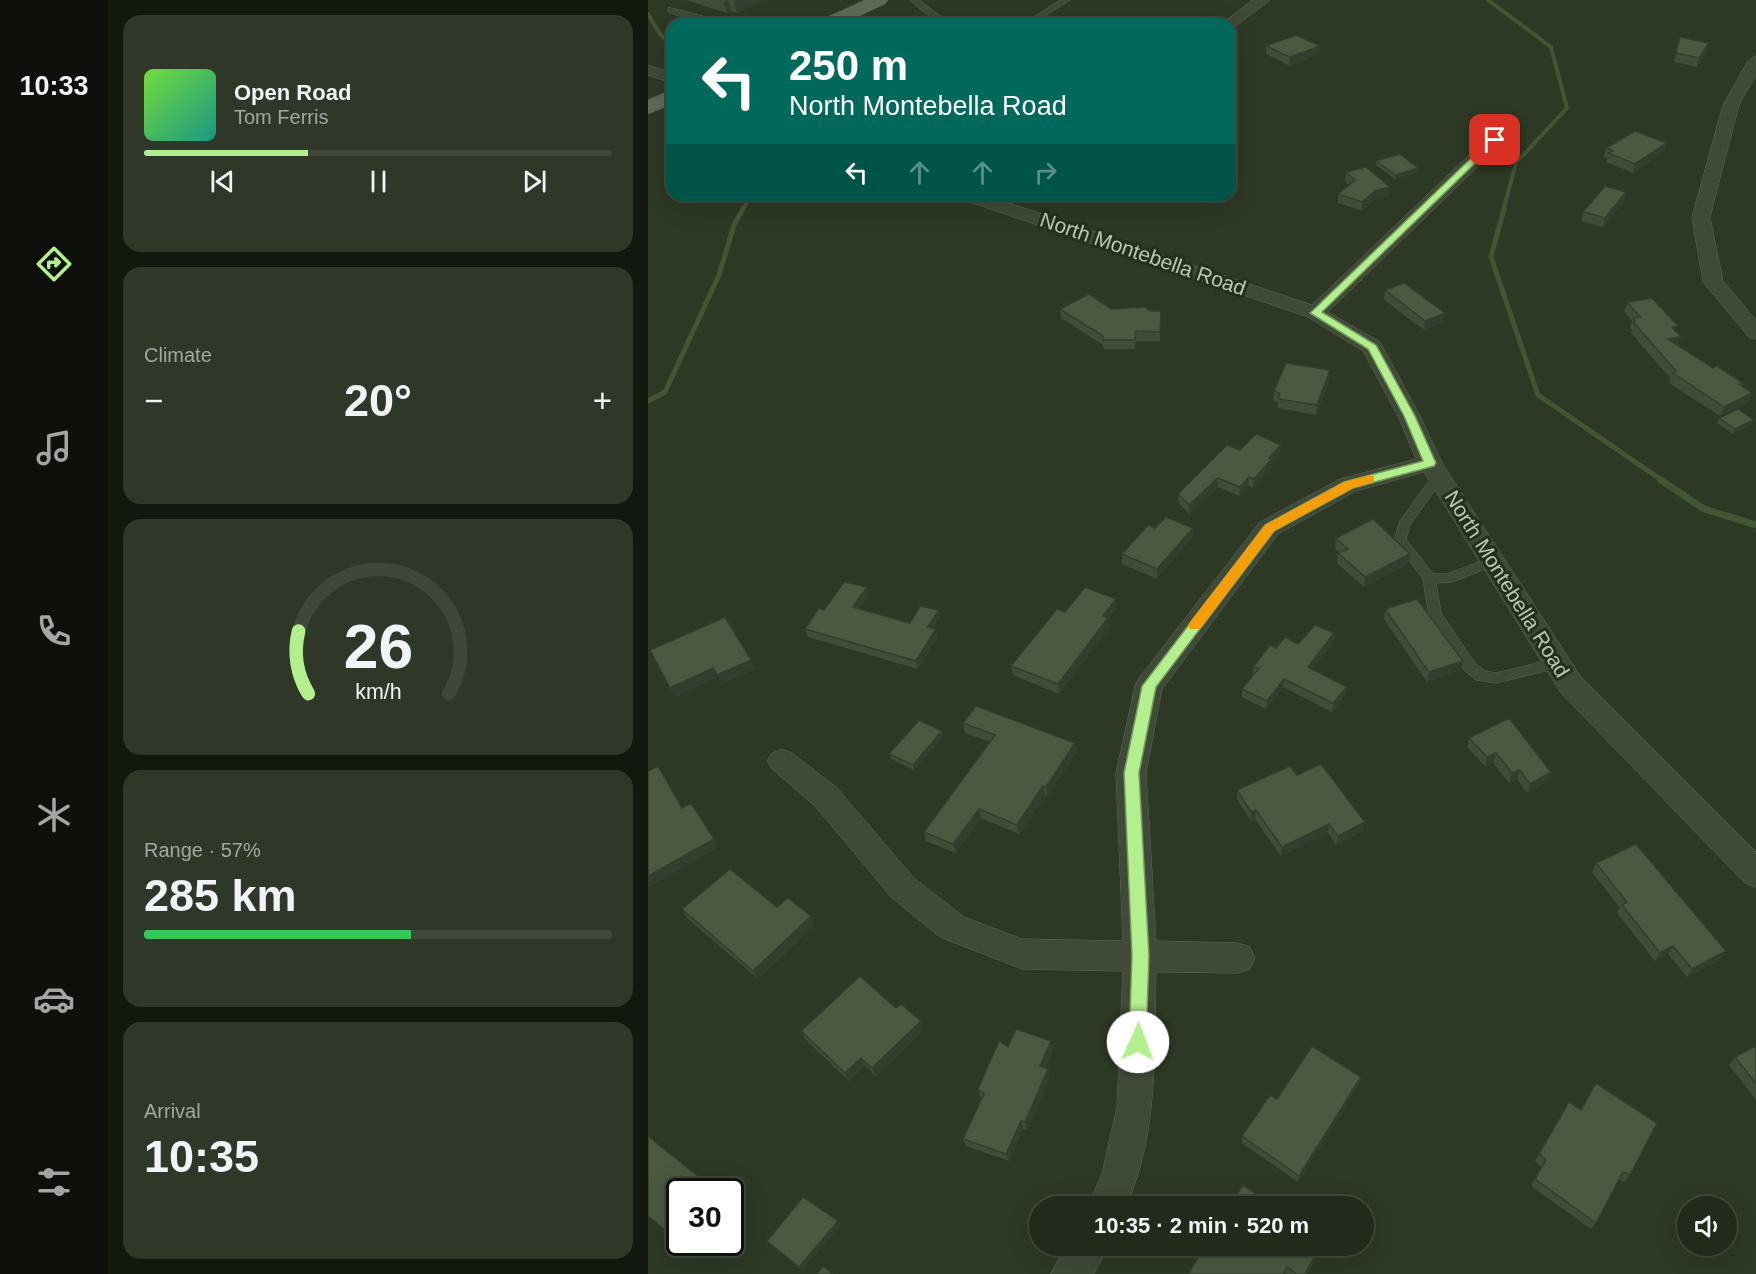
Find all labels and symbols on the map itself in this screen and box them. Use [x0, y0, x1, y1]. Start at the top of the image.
pin [1469, 114, 1520, 165]
street label: North Montebella Road [1037, 207, 1249, 300]
street label: North Montebella Road [1440, 486, 1574, 681]
position arrow [1106, 1010, 1170, 1074]
speed limit sign: 30 [666, 1178, 744, 1256]

